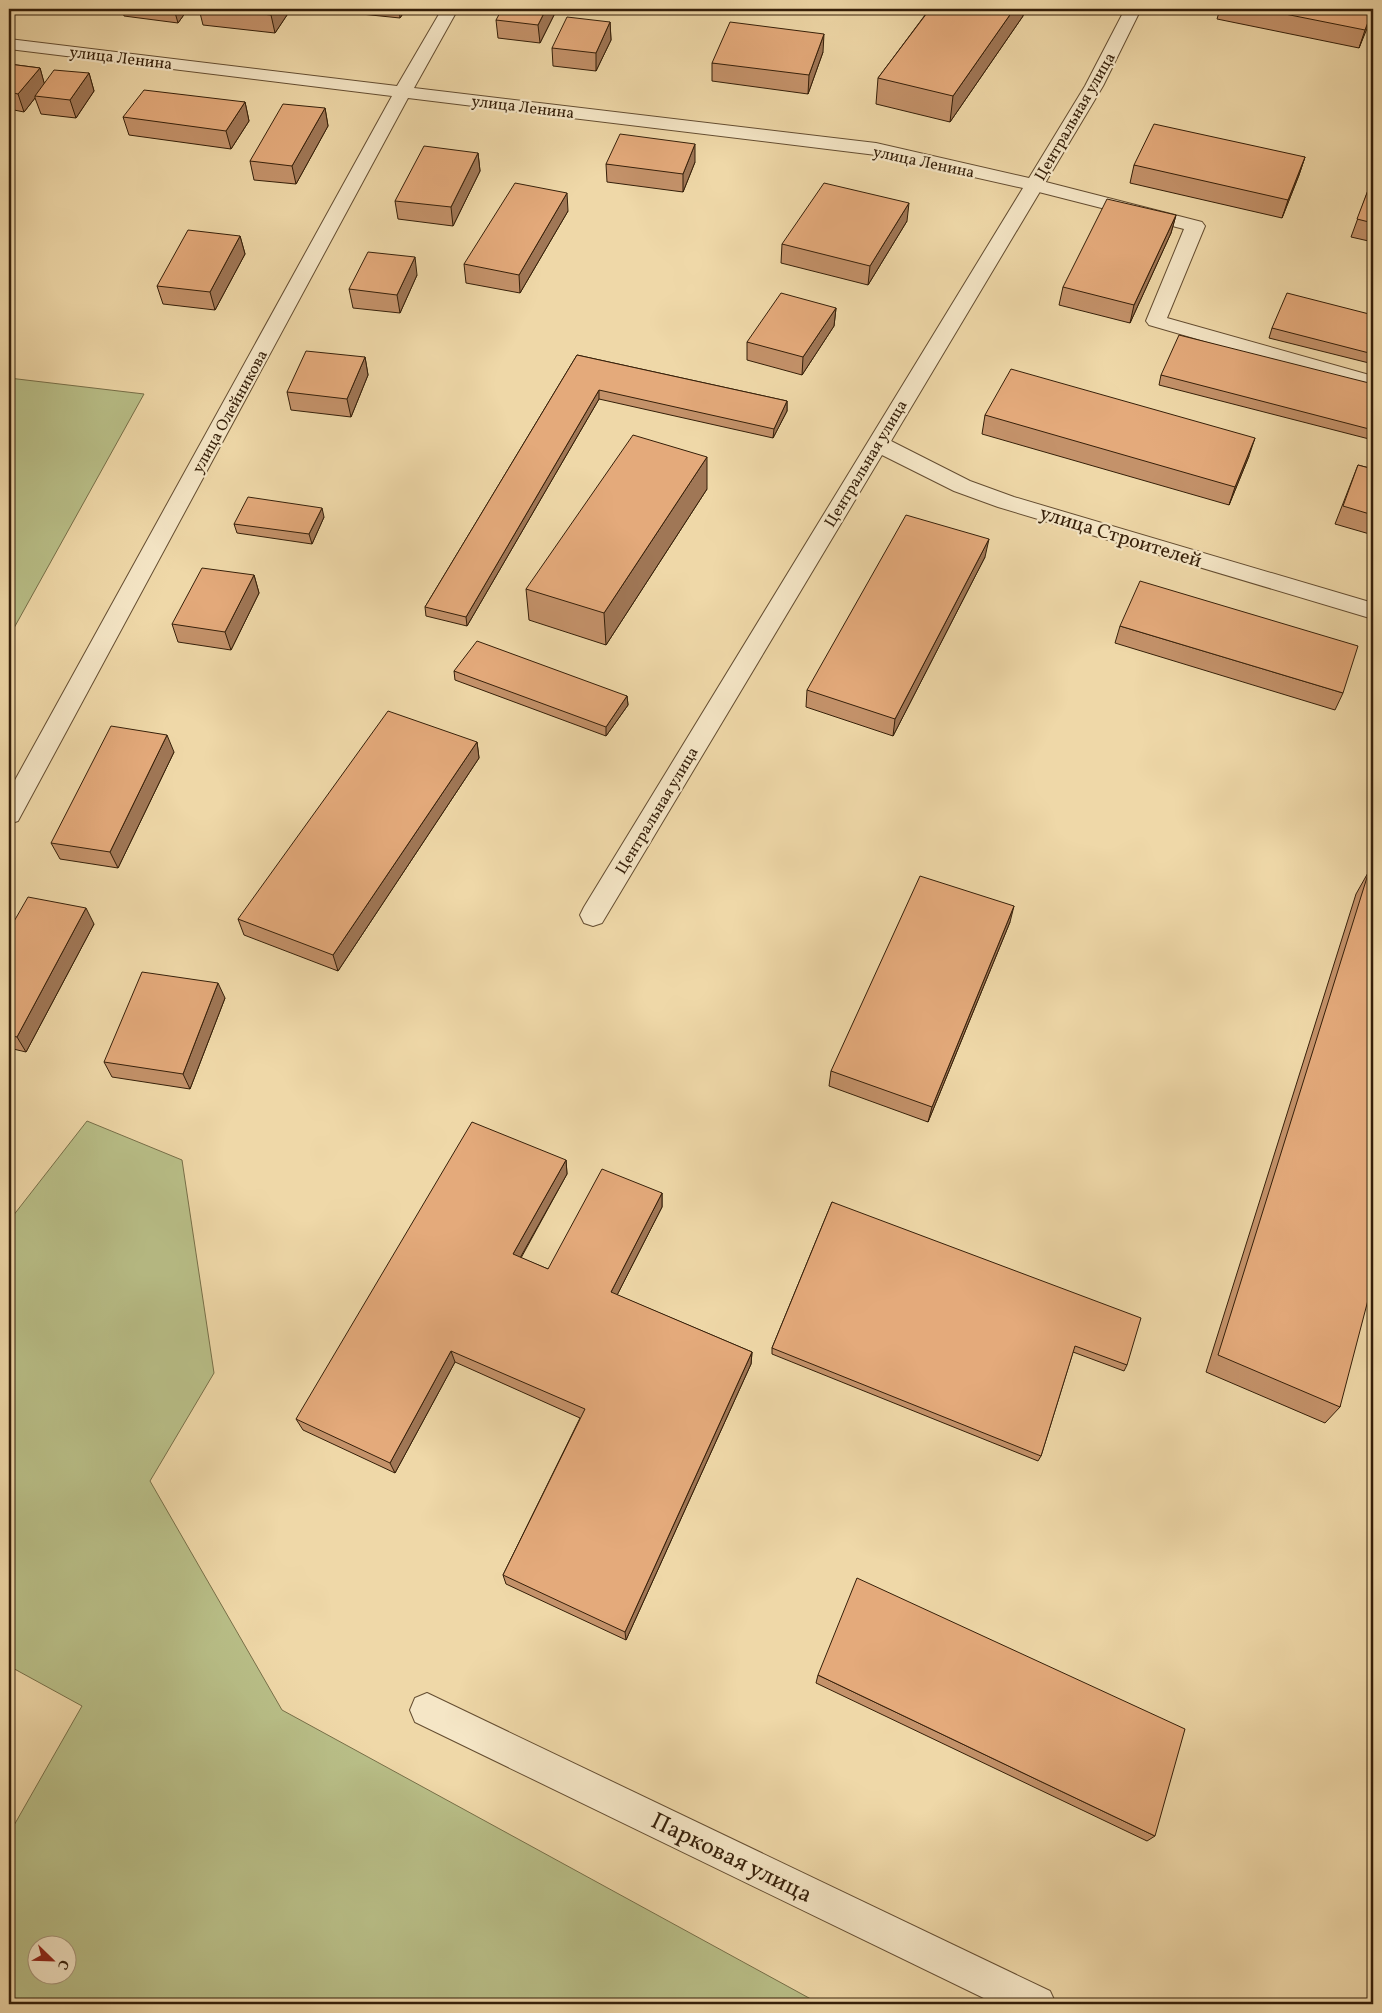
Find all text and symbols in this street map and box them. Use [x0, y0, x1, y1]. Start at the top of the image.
street label: улица Ленина [68, 42, 173, 76]
street label: Центральная улица [1030, 49, 1121, 185]
street label: улица Ленина [470, 91, 575, 125]
street label: улица Ленина [871, 141, 976, 184]
street label: улица Олейникова [188, 346, 274, 478]
street label: Центральная улица [820, 396, 913, 532]
street label: улица Строителей [1036, 500, 1205, 576]
street label: Центральная улица [611, 743, 704, 879]
street label: Парковая улица [645, 1805, 817, 1913]
north arrow [28, 1936, 78, 1986]
text: С [52, 1957, 73, 1972]

